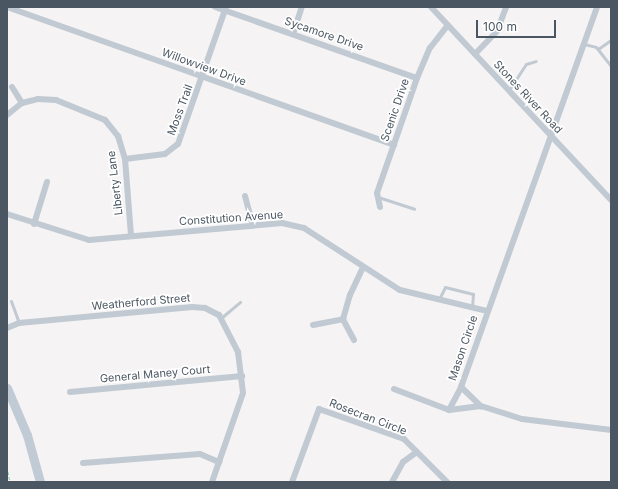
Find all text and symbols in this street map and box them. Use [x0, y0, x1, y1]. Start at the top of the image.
scale bar [478, 12, 558, 38]
street label: Sycamore Drive [283, 14, 365, 54]
text: 100 m [483, 19, 517, 34]
street label: Willowview Drive [160, 46, 248, 88]
street label: Stones River Road [491, 58, 565, 136]
street label: Scenic Drive [378, 77, 412, 143]
street label: Moss Trail [165, 83, 195, 137]
street label: Liberty Lane [105, 150, 125, 216]
street label: Constitution Avenue [178, 208, 284, 228]
street label: Weatherford Street [91, 291, 191, 313]
street label: Mason Circle [446, 314, 480, 382]
street label: General Maney Court [99, 363, 211, 385]
street label: Rosecran Circle [327, 396, 409, 438]

